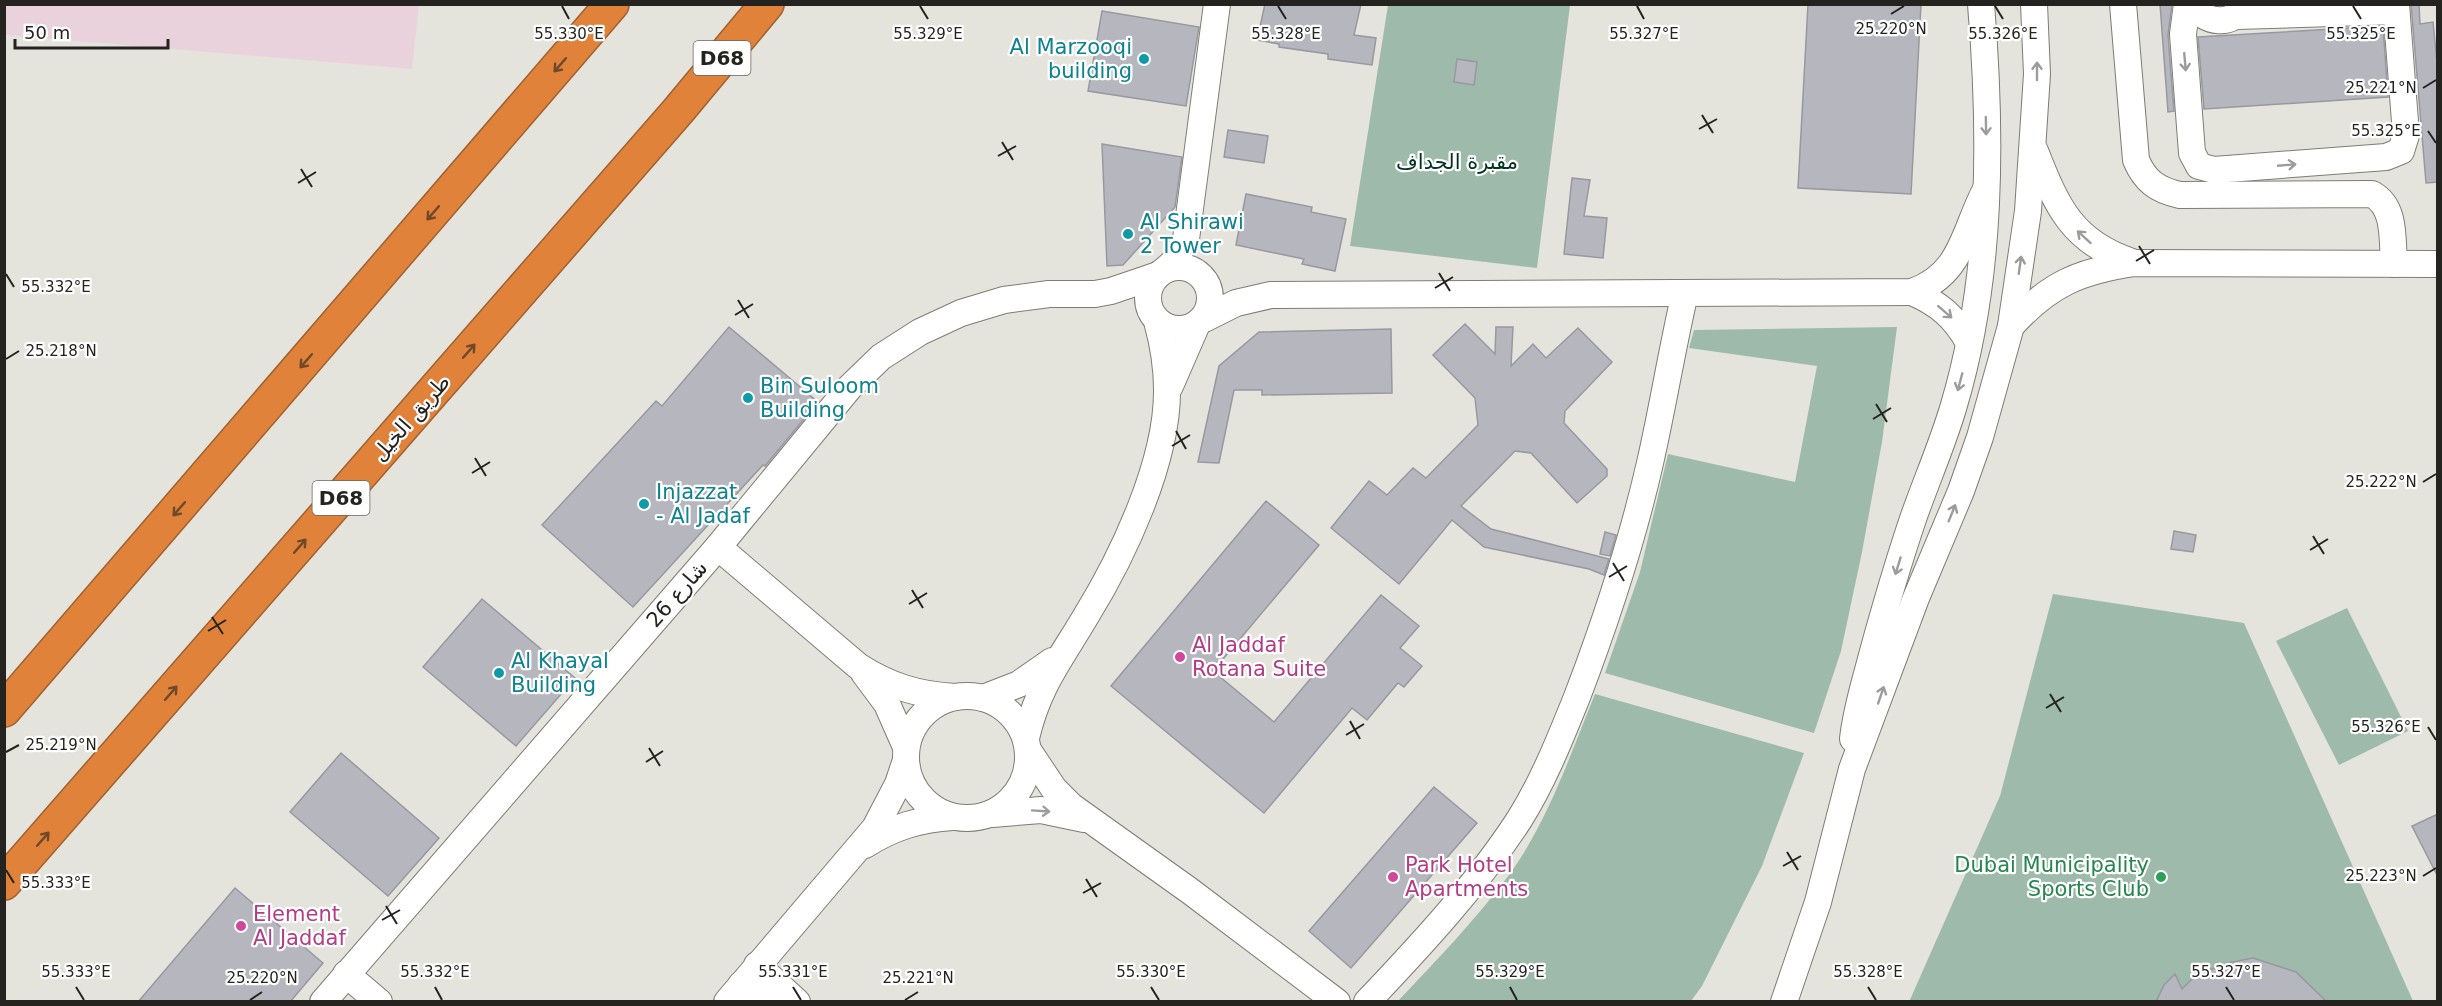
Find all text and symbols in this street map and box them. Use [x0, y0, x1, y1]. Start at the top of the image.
scale bar [15, 12, 168, 50]
text: 25.220°N [1855, 20, 1927, 38]
text: 50 m [24, 22, 70, 43]
text: 55.330°E [534, 25, 604, 43]
text: 55.329°E [893, 25, 963, 43]
text: 55.328°E [1251, 25, 1321, 43]
text: 55.327°E [1609, 25, 1679, 43]
text: 55.326°E [1968, 25, 2038, 43]
text: 55.325°E [2326, 25, 2396, 43]
place label: Al Marzooqi building [1010, 35, 1132, 83]
road number: D68 [694, 41, 750, 75]
marker: Al Marzooqi building [1137, 52, 1151, 66]
one-way arrow [2180, 52, 2191, 72]
one-way arrow [553, 57, 567, 72]
one-way arrow [2031, 62, 2043, 82]
text: 25.221°N [2345, 79, 2417, 97]
one-way arrow [1981, 115, 1992, 135]
text: 55.325°E [2351, 122, 2421, 140]
park label: مقبرة الجداف [1396, 150, 1518, 174]
one-way arrow [2276, 159, 2296, 170]
one-way arrow [426, 205, 440, 220]
place label: Al Shirawi 2 Tower [1140, 210, 1244, 258]
marker: Al Shirawi 2 Tower [1121, 227, 1135, 241]
one-way arrow [2077, 230, 2092, 244]
one-way arrow [2015, 256, 2026, 276]
text: 55.332°E [21, 278, 91, 296]
one-way arrow [1937, 305, 1952, 319]
text: 25.218°N [25, 342, 97, 360]
one-way arrow [462, 344, 476, 359]
one-way arrow [299, 353, 313, 368]
street label: طريق الخيل [367, 370, 455, 466]
one-way arrow [1954, 372, 1965, 391]
place label: Bin Suloom Building [760, 374, 879, 422]
marker: Bin Suloom Building [741, 391, 755, 405]
text: 25.222°N [2345, 473, 2417, 491]
place label: Injazzat - Al Jadaf [656, 480, 750, 528]
road number: D68 [312, 481, 370, 515]
marker: Injazzat - Al Jadaf [637, 497, 651, 511]
one-way arrow [172, 501, 186, 516]
one-way arrow [1947, 505, 1958, 523]
one-way arrow [293, 538, 306, 554]
street label: شارع 26 [642, 556, 712, 632]
one-way arrow [1892, 556, 1903, 575]
place label: Al Jaddaf Rotana Suite [1192, 633, 1326, 681]
place label: Al Khayal Building [511, 649, 609, 697]
marker: Al Jaddaf Rotana Suite [1173, 650, 1187, 664]
marker: Al Khayal Building [492, 666, 506, 680]
one-way arrow [164, 686, 178, 701]
one-way arrow [1876, 686, 1887, 705]
text: 55.326°E [2351, 718, 2421, 736]
text: 25.219°N [25, 736, 97, 754]
one-way arrow [1031, 806, 1051, 817]
one-way arrow [36, 832, 50, 847]
place label: Park Hotel Apartments [1405, 853, 1528, 901]
place label: Dubai Municipality Sports Club [1954, 853, 2149, 901]
text: 25.223°N [2345, 867, 2417, 885]
marker: Park Hotel Apartments [1386, 870, 1400, 884]
marker: Dubai Municipality Sports Club [2154, 870, 2168, 884]
text: 55.333°E [21, 874, 91, 892]
place label: Element Al Jaddaf [253, 902, 346, 950]
marker: Element Al Jaddaf [234, 919, 248, 933]
text: 55.333°E [41, 963, 111, 981]
text: 55.332°E [400, 963, 470, 981]
text: 55.331°E [758, 963, 828, 981]
text: 55.330°E [1116, 963, 1186, 981]
text: 55.329°E [1475, 963, 1545, 981]
text: 55.328°E [1833, 963, 1903, 981]
text: 55.327°E [2191, 963, 2261, 981]
text: 25.220°N [226, 969, 298, 987]
text: 25.221°N [882, 969, 954, 987]

